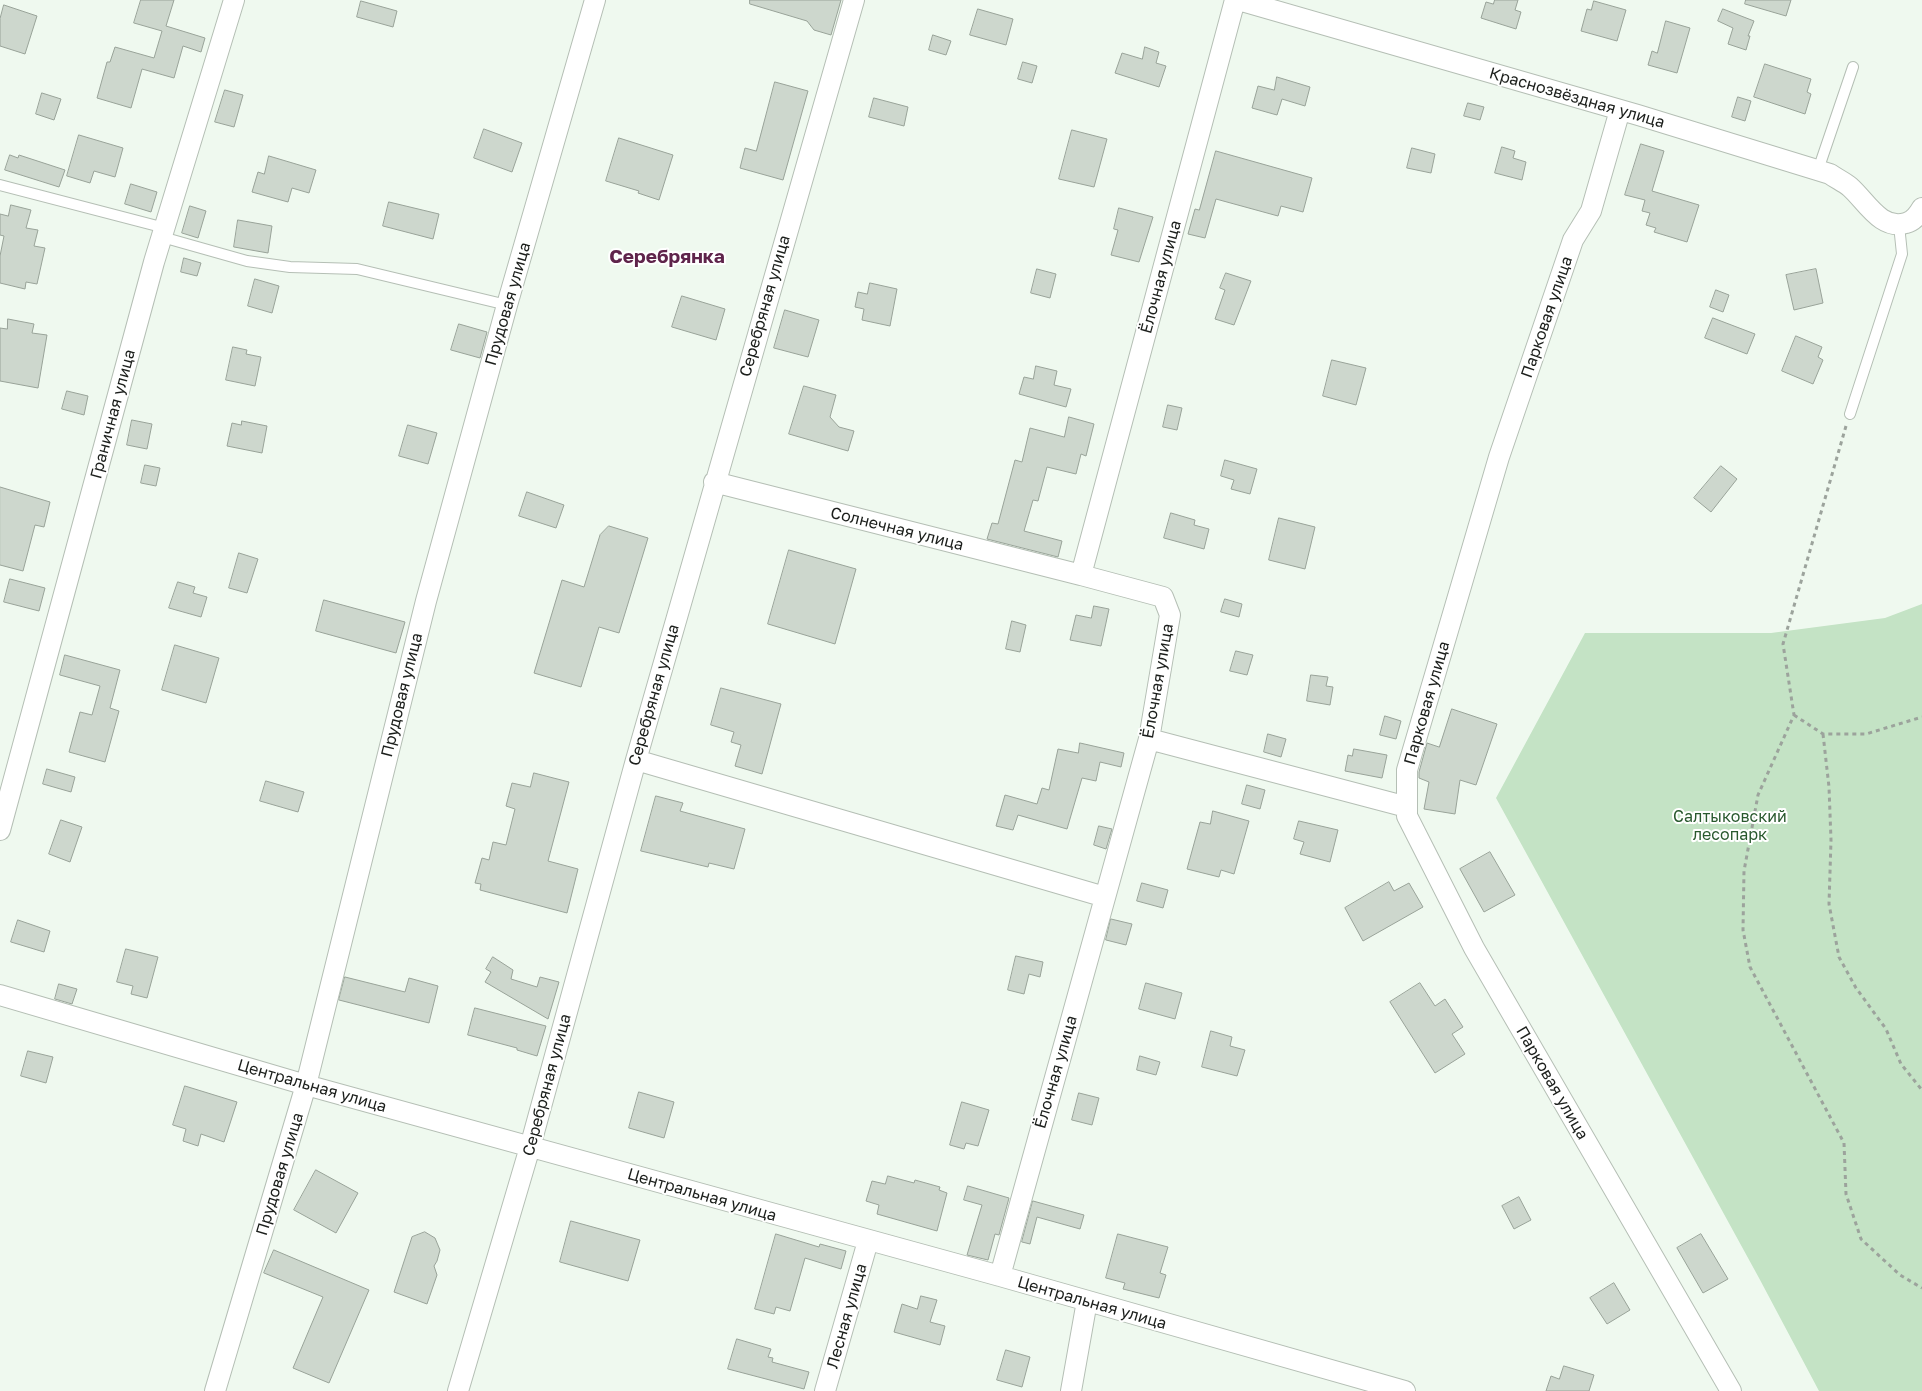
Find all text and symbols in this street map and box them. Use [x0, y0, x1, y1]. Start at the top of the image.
street label: Краснозвёздная улица [1487, 64, 1667, 132]
street label: Ёлочная улица [1137, 218, 1185, 336]
street label: Серебряная улица [736, 233, 794, 379]
street label: Прудовая улица [481, 240, 535, 368]
district label: Серебрянка [609, 246, 725, 268]
street label: Парковая улица [1517, 254, 1577, 380]
street label: Граничная улица [86, 347, 140, 481]
street label: Солнечная улица [829, 503, 965, 555]
street label: Серебряная улица [625, 622, 683, 768]
street label: Ёлочная улица [1138, 622, 1178, 740]
street label: Прудовая улица [377, 631, 427, 759]
street label: Парковая улица [1400, 639, 1454, 767]
park label: Салтыковский лесопарк [1673, 807, 1787, 845]
street label: Серебряная улица [519, 1012, 575, 1158]
street label: Ёлочная улица [1031, 1013, 1081, 1131]
street label: Парковая улица [1512, 1023, 1592, 1143]
street label: Центральная улица [235, 1055, 389, 1117]
street label: Прудовая улица [252, 1110, 308, 1238]
street label: Центральная улица [625, 1164, 779, 1226]
street label: Лесная улица [823, 1261, 871, 1371]
street label: Центральная улица [1015, 1272, 1169, 1334]

